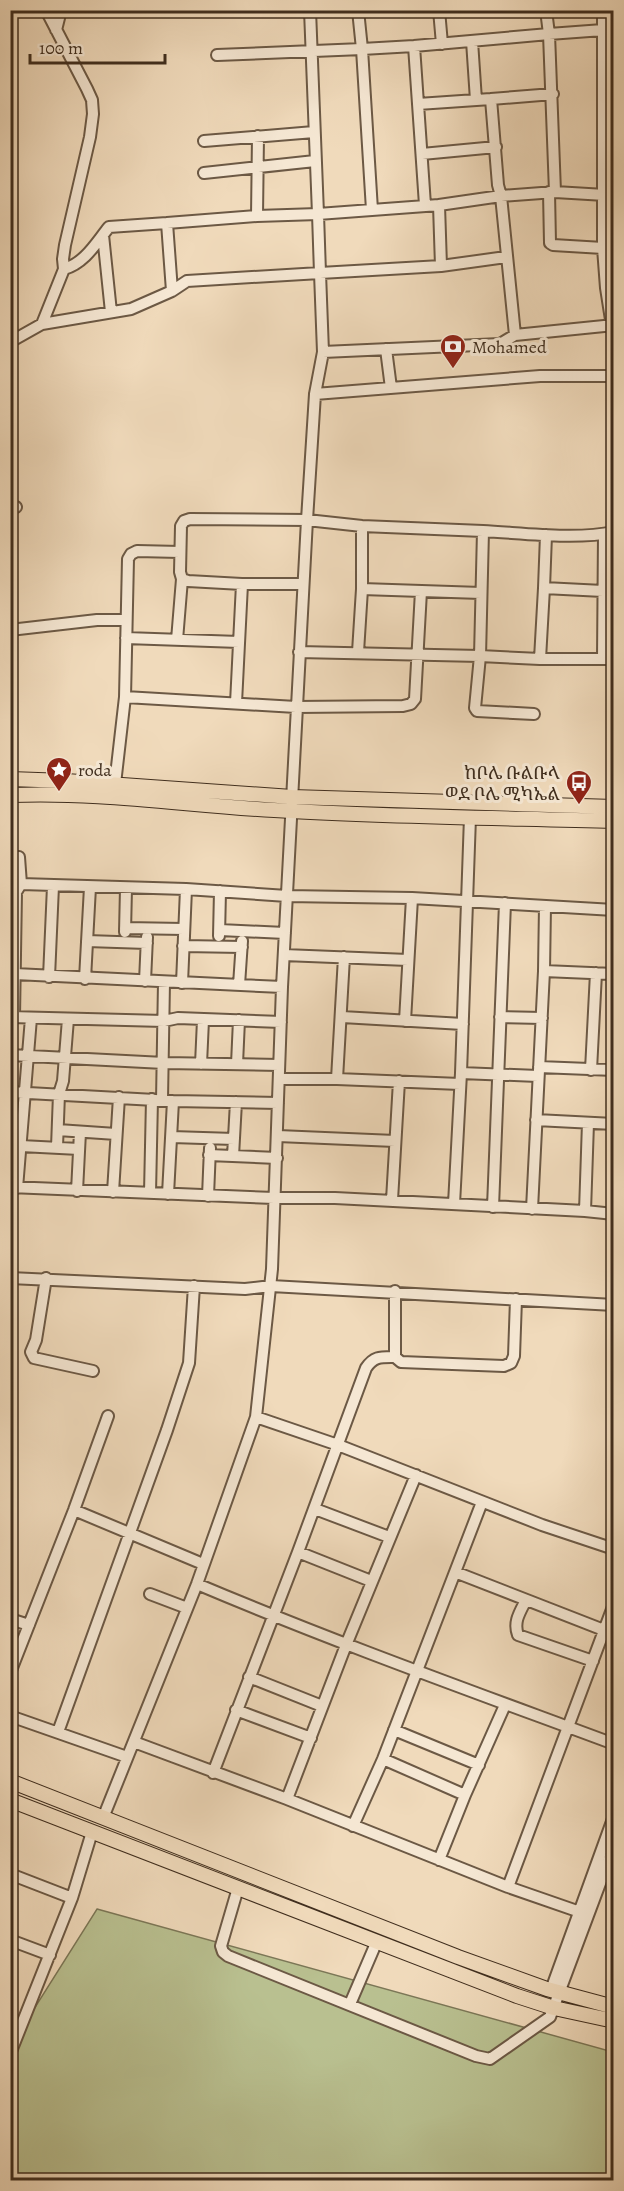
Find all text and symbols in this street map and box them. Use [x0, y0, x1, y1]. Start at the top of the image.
scale bar [30, 27, 165, 65]
text: 100 m [39, 36, 83, 60]
bank icon: Mohamed [438, 332, 468, 370]
place label: Mohamed [472, 335, 547, 359]
place icon: roda [44, 755, 74, 793]
place label: roda [78, 758, 112, 782]
place label: ከቦሌ ቡልቡላ ወደ ቦሌ ሚካኤል [445, 761, 560, 806]
bus stop icon: ከቦሌ ቡልቡላ ወደ ቦሌ ሚካኤል [564, 768, 594, 806]

